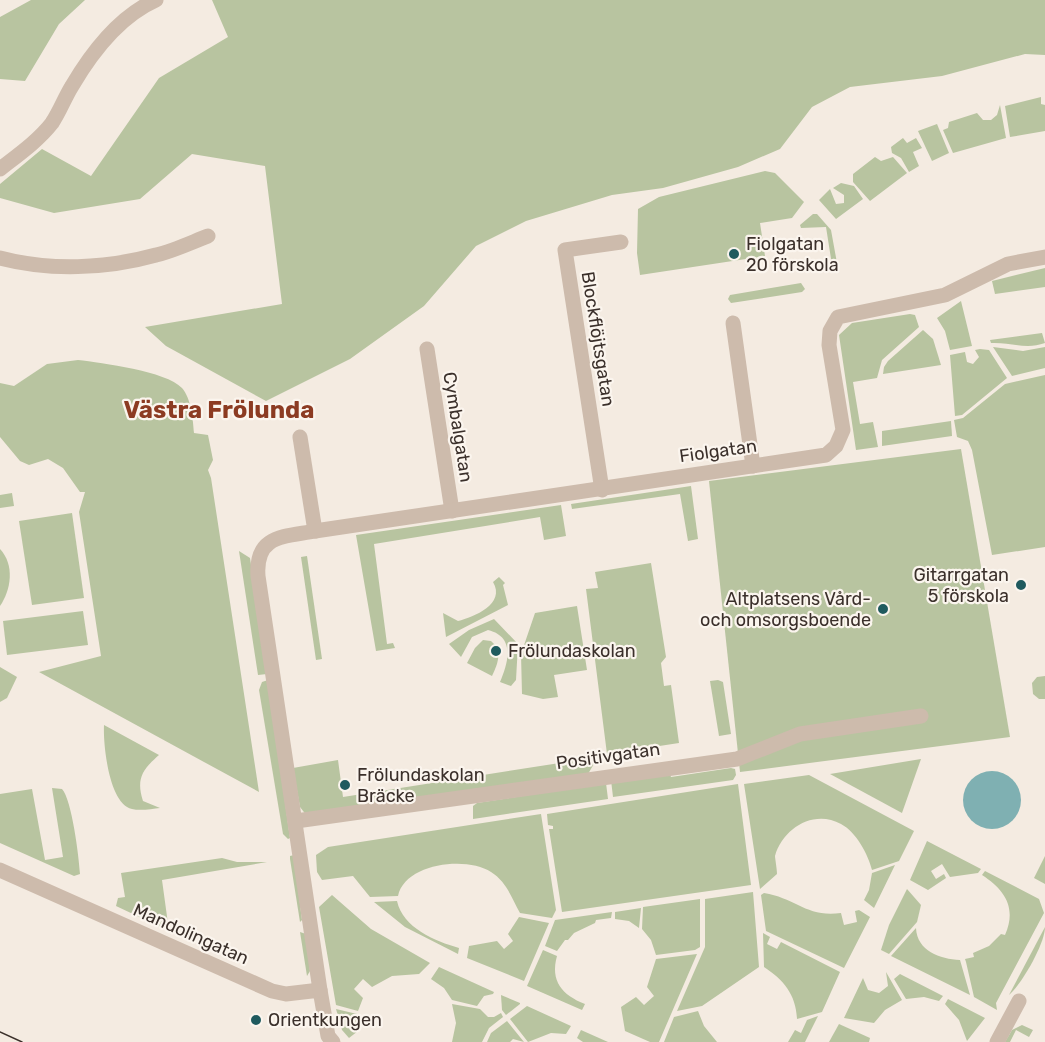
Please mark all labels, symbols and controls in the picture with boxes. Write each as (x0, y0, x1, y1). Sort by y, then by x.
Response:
place label: Fiolgatan 20 förskola (746, 233, 839, 276)
marker: Fiolgatan 20 förskola (727, 247, 741, 261)
street label: Blockflöjtsgatan (576, 270, 620, 408)
street label: Cymbalgatan (438, 370, 478, 484)
district label: Västra Frölunda (124, 396, 314, 424)
street label: Fiolgatan (678, 435, 758, 467)
place label: Gitarrgatan 5 förskola (913, 564, 1009, 607)
marker: Gitarrgatan 5 förskola (1014, 578, 1028, 592)
place label: Altplatsens Vård- och omsorgsboende (700, 588, 871, 631)
marker: Altplatsens Vård- och omsorgsboende (876, 602, 890, 616)
place label: Frölundaskolan (508, 640, 636, 662)
marker: Frölundaskolan (489, 644, 503, 658)
street label: Positivgatan (555, 738, 661, 774)
place label: Frölundaskolan Bräcke (357, 764, 485, 807)
marker: Frölundaskolan Bräcke (338, 778, 352, 792)
street label: Mandolingatan (130, 899, 252, 969)
place label: Orientkungen (268, 1009, 382, 1031)
marker: Orientkungen (249, 1013, 263, 1027)

